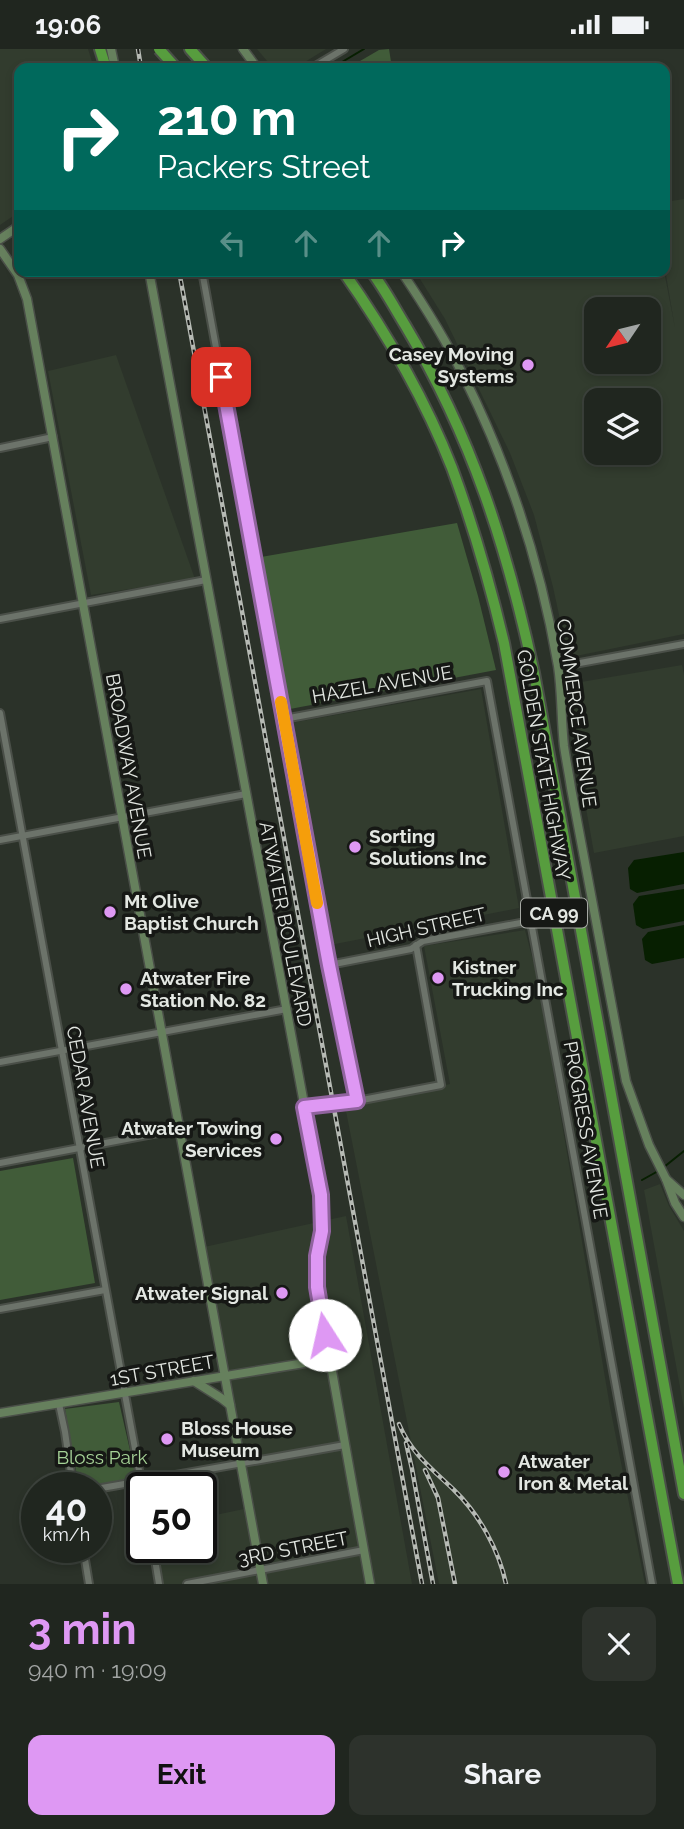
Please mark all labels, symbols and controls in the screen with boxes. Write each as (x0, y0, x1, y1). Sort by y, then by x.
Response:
text: 19:06 (35, 10, 101, 40)
text: 210 m (157, 89, 296, 146)
icon: right (42, 91, 133, 182)
text: Packers Street (157, 148, 370, 185)
icon: left (214, 224, 252, 262)
icon: ahead (287, 224, 325, 262)
icon: ahead (360, 224, 398, 262)
icon: right (433, 224, 471, 262)
north arrow (584, 297, 662, 375)
map controls (584, 297, 661, 465)
place label: Casey Moving Systems (389, 343, 514, 387)
pin (191, 347, 251, 407)
marker: Casey Moving Systems (520, 357, 536, 373)
icon: arrive (202, 358, 240, 396)
button: layers (584, 388, 661, 465)
street label: COMMERCE AVENUE (553, 617, 601, 809)
street label: GOLDEN STATE HIGHWAY (513, 648, 575, 883)
street label: HAZEL AVENUE (310, 661, 454, 707)
street label: BROADWAY AVENUE (102, 672, 156, 860)
street label: ATWATER BOULEVARD (255, 820, 317, 1028)
place label: Sorting Solutions Inc (369, 825, 487, 869)
marker: Sorting Solutions Inc (347, 839, 363, 855)
place label: Mt Olive Baptist Church (124, 890, 259, 934)
road number: CA 99 (521, 899, 587, 927)
street label: HIGH STREET (364, 903, 488, 951)
marker: Mt Olive Baptist Church (102, 904, 118, 920)
place label: Kistner Trucking Inc (452, 956, 564, 1000)
place label: Atwater Fire Station No. 82 (140, 967, 266, 1011)
marker: Kistner Trucking Inc (430, 970, 446, 986)
marker: Atwater Fire Station No. 82 (118, 981, 134, 997)
street label: CEDAR AVENUE (63, 1024, 109, 1170)
street label: PROGRESS AVENUE (560, 1039, 612, 1221)
place label: Atwater Towing Services (121, 1117, 262, 1161)
marker: Atwater Towing Services (268, 1131, 284, 1147)
place label: Atwater Signal (135, 1282, 269, 1304)
marker: Atwater Signal (274, 1285, 290, 1301)
position arrow (288, 1298, 362, 1372)
street label: 1ST STREET (108, 1350, 216, 1390)
place label: Bloss House Museum (181, 1417, 293, 1461)
marker: Bloss House Museum (159, 1431, 175, 1447)
park label: Bloss Park (56, 1446, 148, 1468)
place label: Atwater Iron & Metal (518, 1450, 629, 1494)
marker: Atwater Iron & Metal (496, 1464, 512, 1480)
speed limit sign: 50 (126, 1472, 217, 1563)
text: 40 (46, 1488, 87, 1529)
text: km/h (43, 1524, 90, 1545)
street label: 3RD STREET (236, 1527, 350, 1569)
text: 3 min (28, 1605, 137, 1654)
button: close (582, 1607, 656, 1681)
text: 940 m · 19:09 (28, 1656, 166, 1683)
button: Exit (28, 1735, 335, 1815)
button: Share (349, 1735, 656, 1815)

